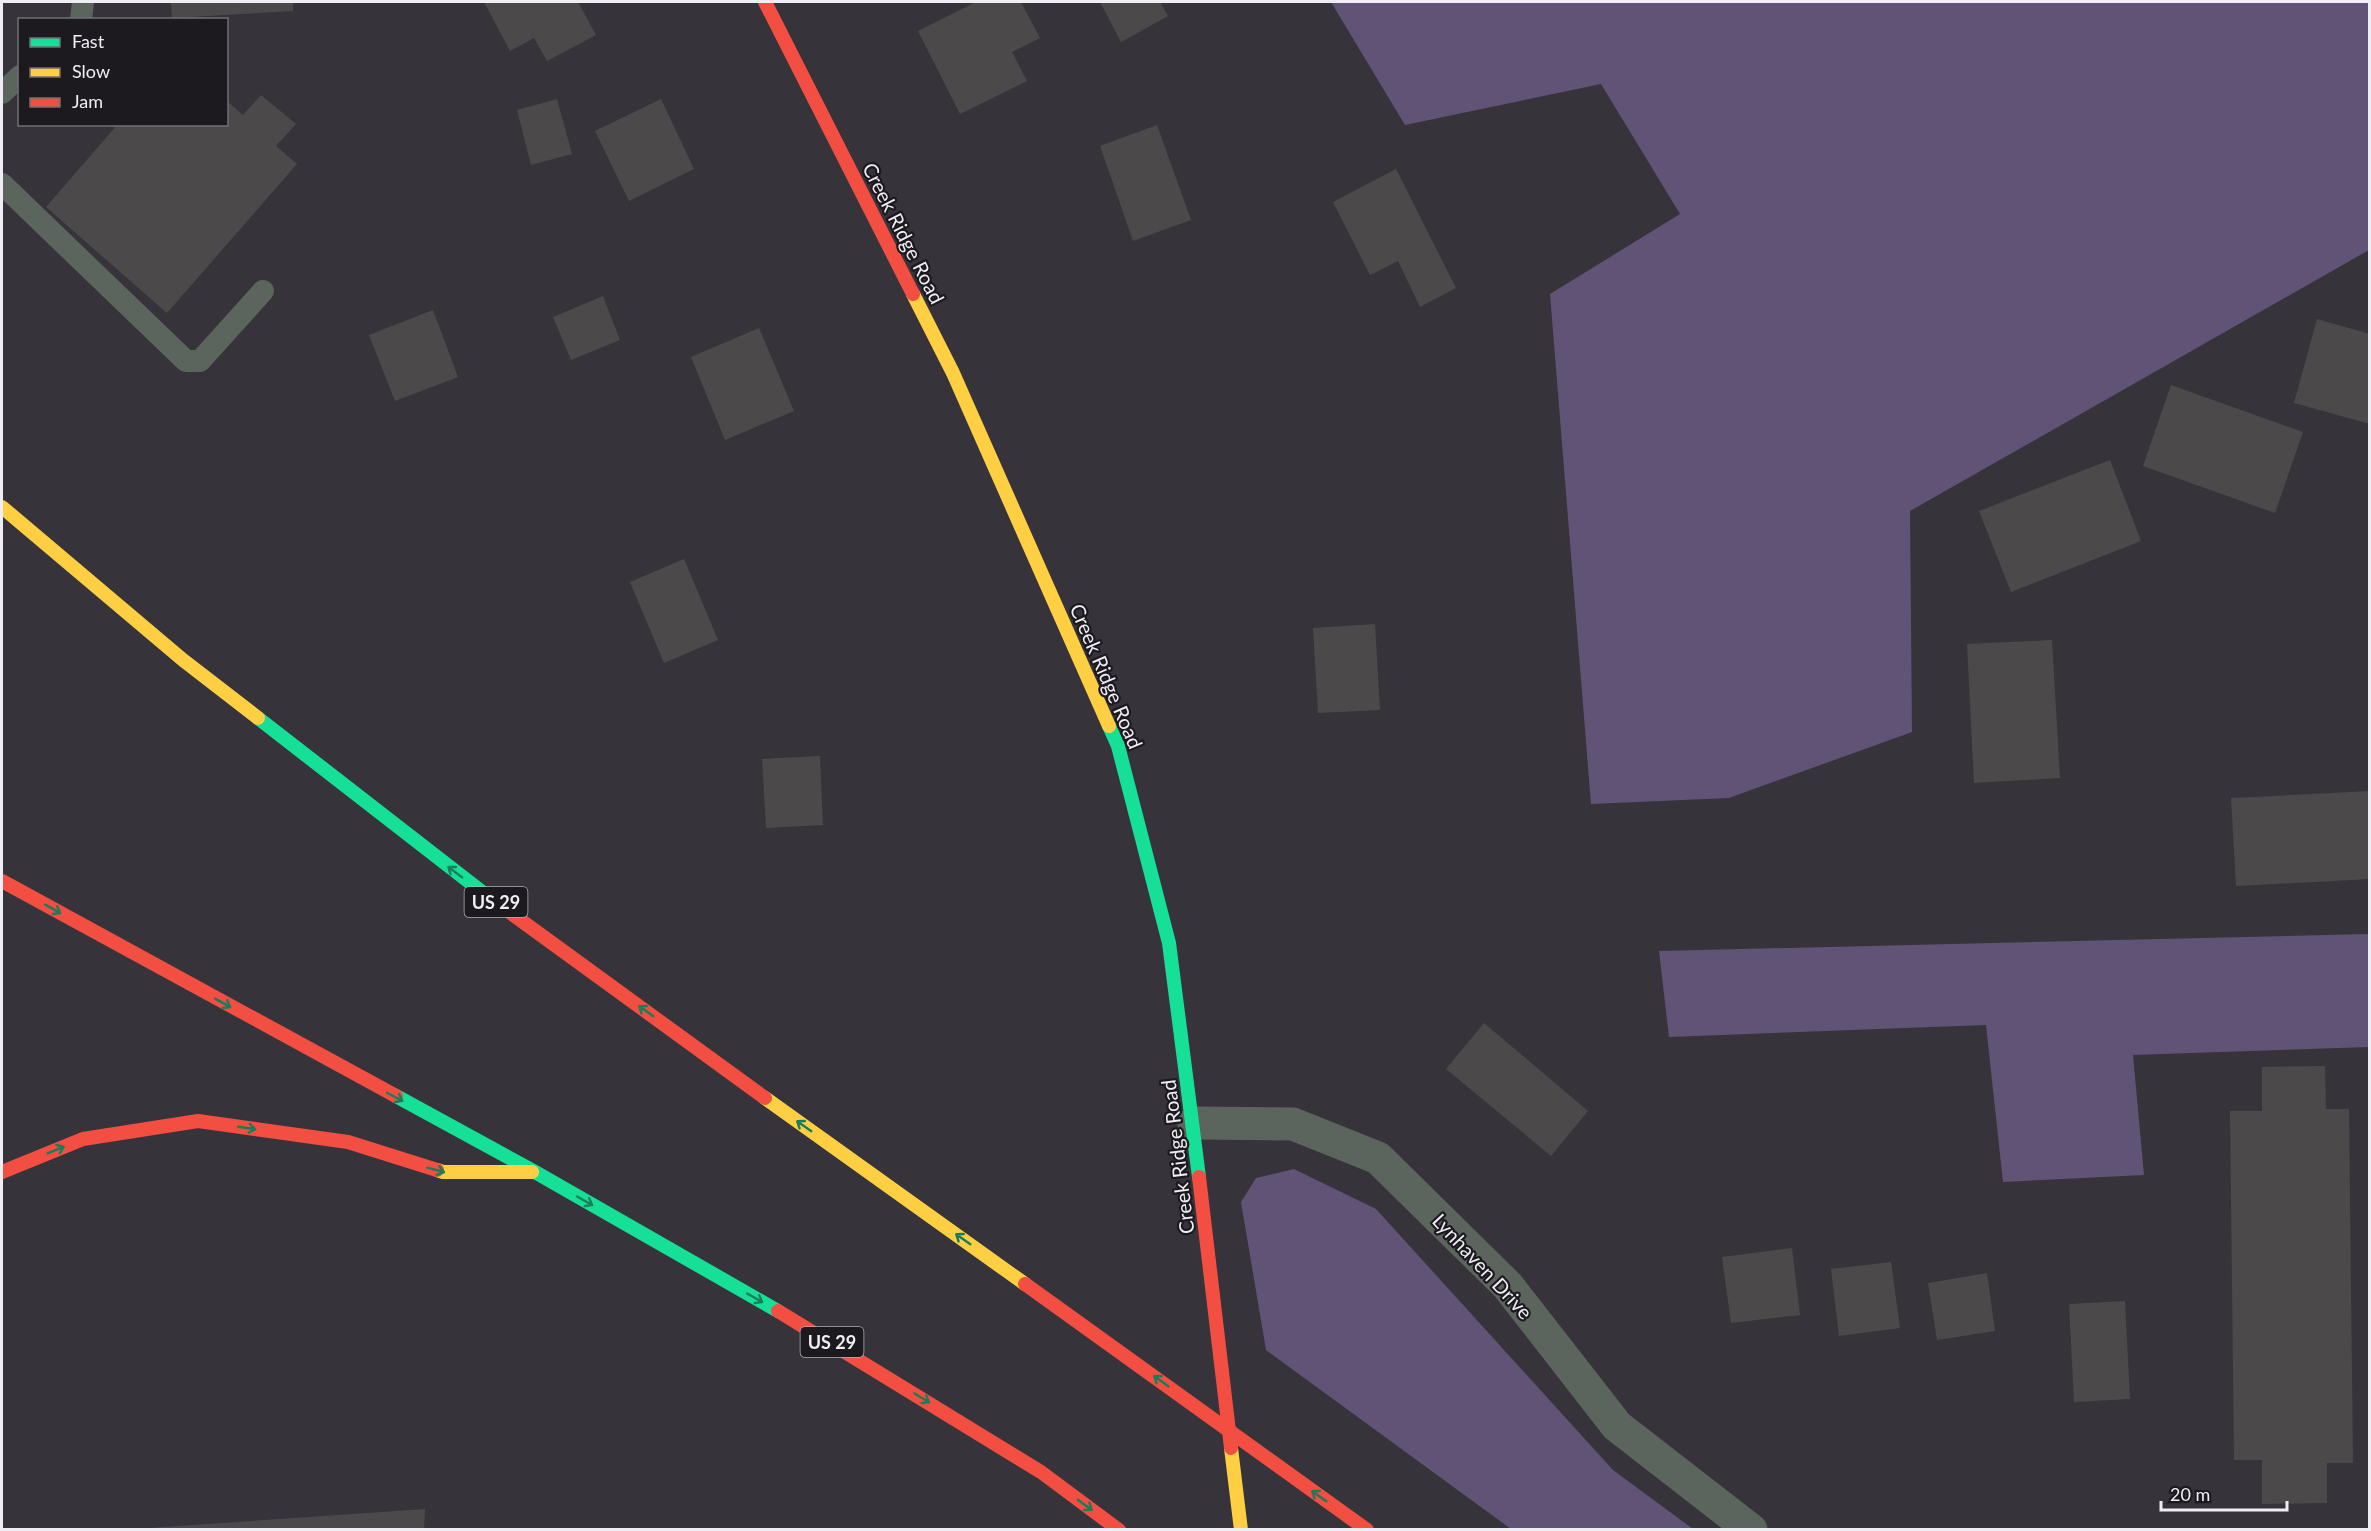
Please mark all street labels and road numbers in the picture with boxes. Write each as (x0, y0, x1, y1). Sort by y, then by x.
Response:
street label: Creek Ridge Road (858, 158, 950, 308)
street label: Creek Ridge Road (1066, 600, 1148, 752)
road number: US 29 (464, 887, 528, 917)
street label: Creek Ridge Road (1156, 1078, 1198, 1236)
street label: Lynhaven Drive (1428, 1208, 1538, 1324)
road number: US 29 (800, 1327, 864, 1357)

